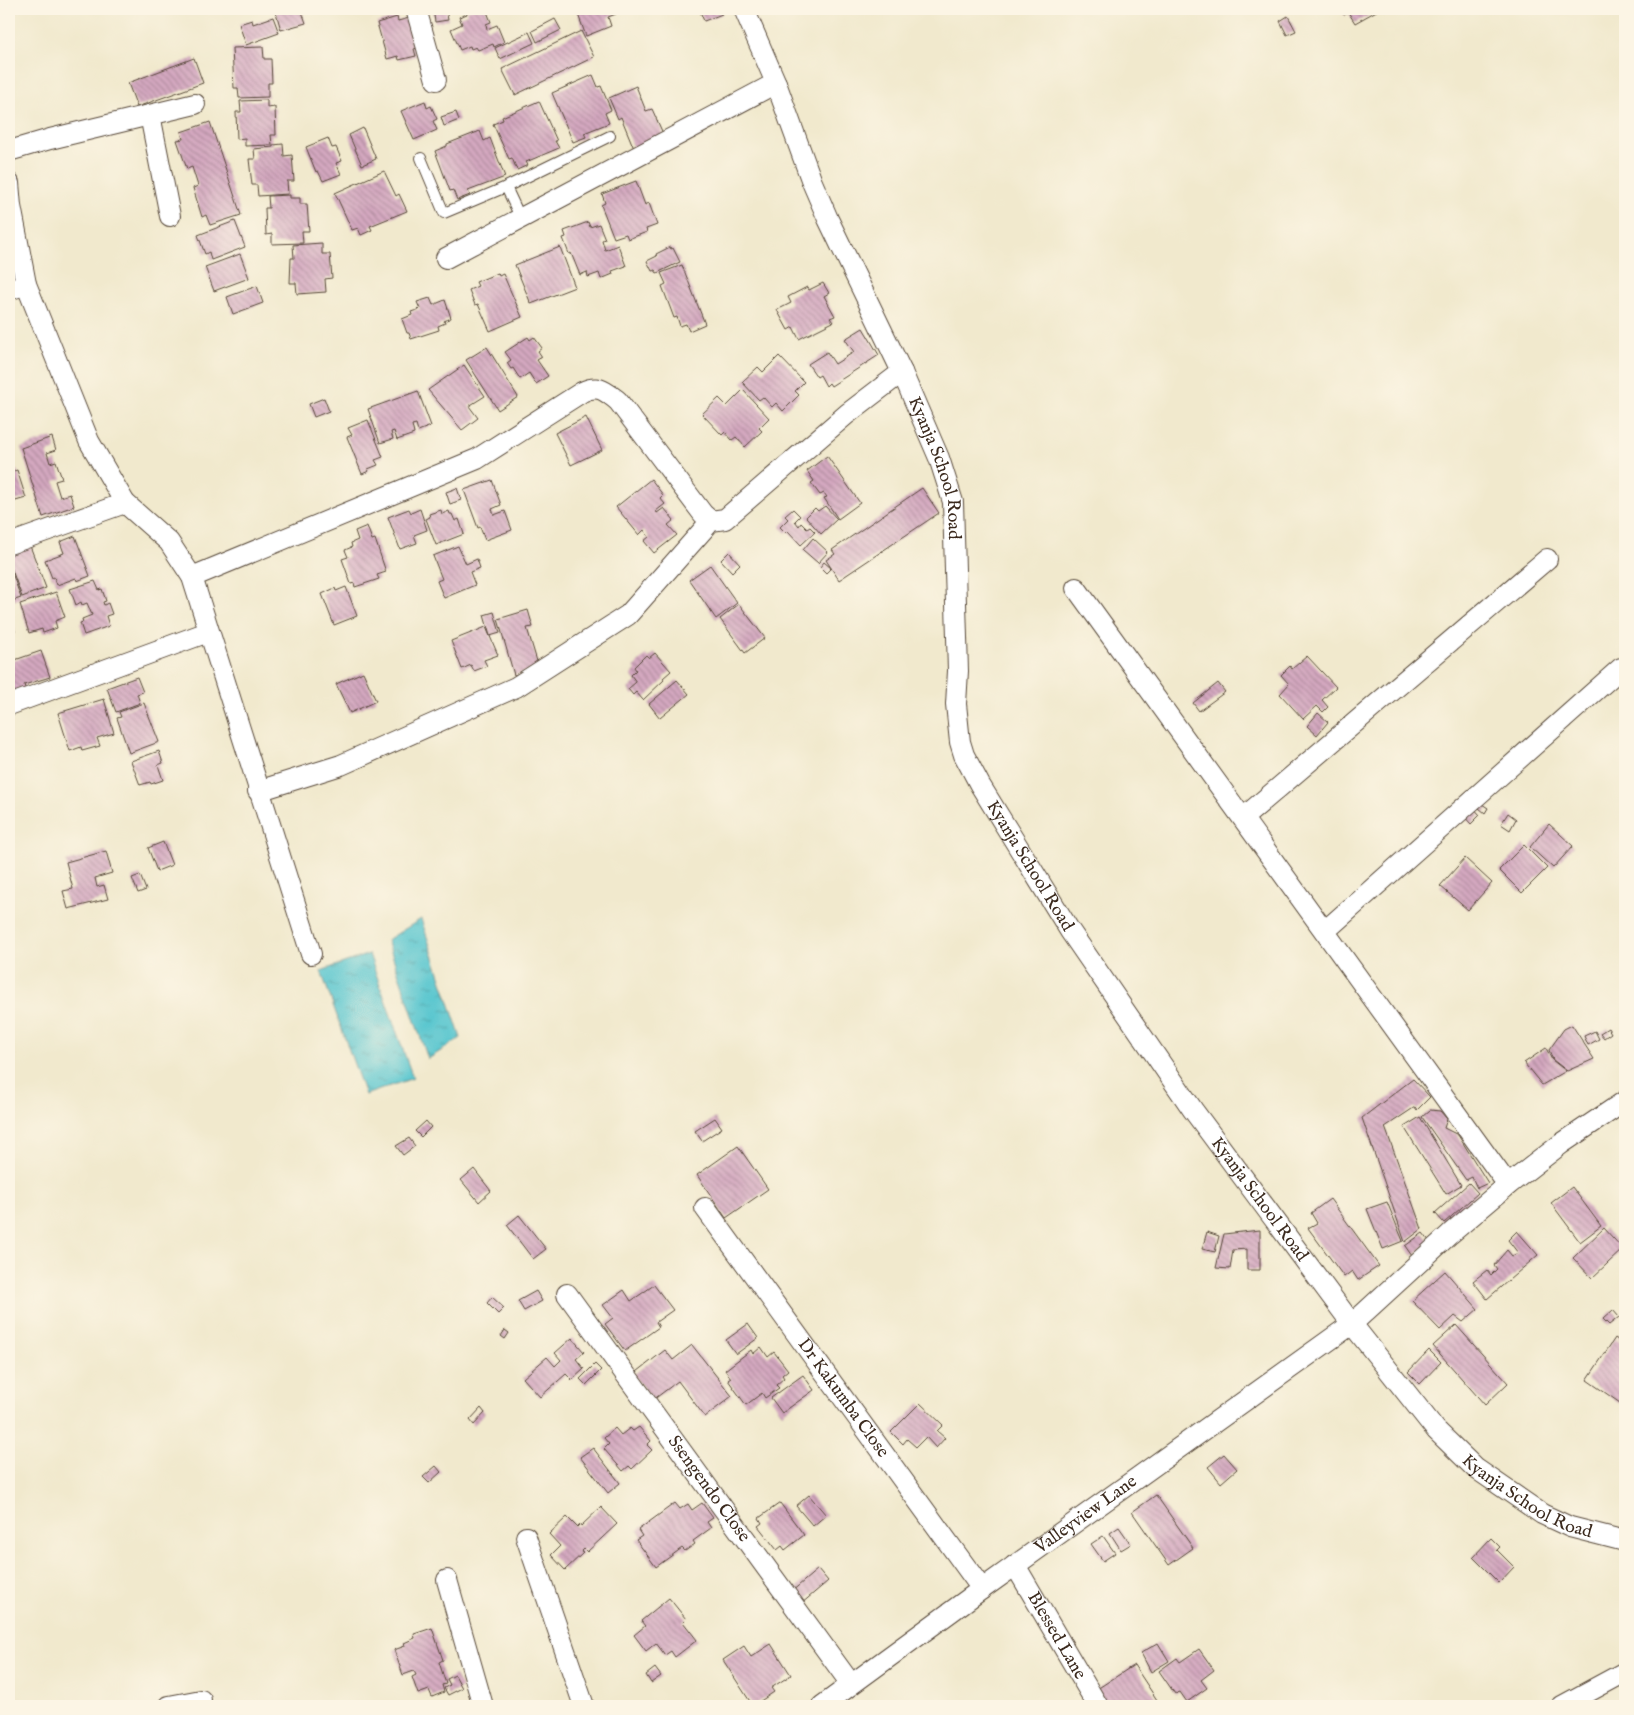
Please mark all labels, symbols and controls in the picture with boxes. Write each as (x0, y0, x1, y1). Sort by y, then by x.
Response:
street label: Kyanja School Road (903, 393, 966, 540)
street label: Kyanja School Road (981, 796, 1079, 936)
street label: Kyanja School Road (1206, 1133, 1313, 1266)
street label: Dr Kakumba Close (792, 1334, 894, 1462)
street label: Ssengendo Close (662, 1431, 755, 1547)
street label: Kyanja School Road (1456, 1450, 1595, 1544)
street label: Valleyview Lane (1029, 1470, 1142, 1560)
street label: Blessed Lane (1022, 1588, 1091, 1684)

